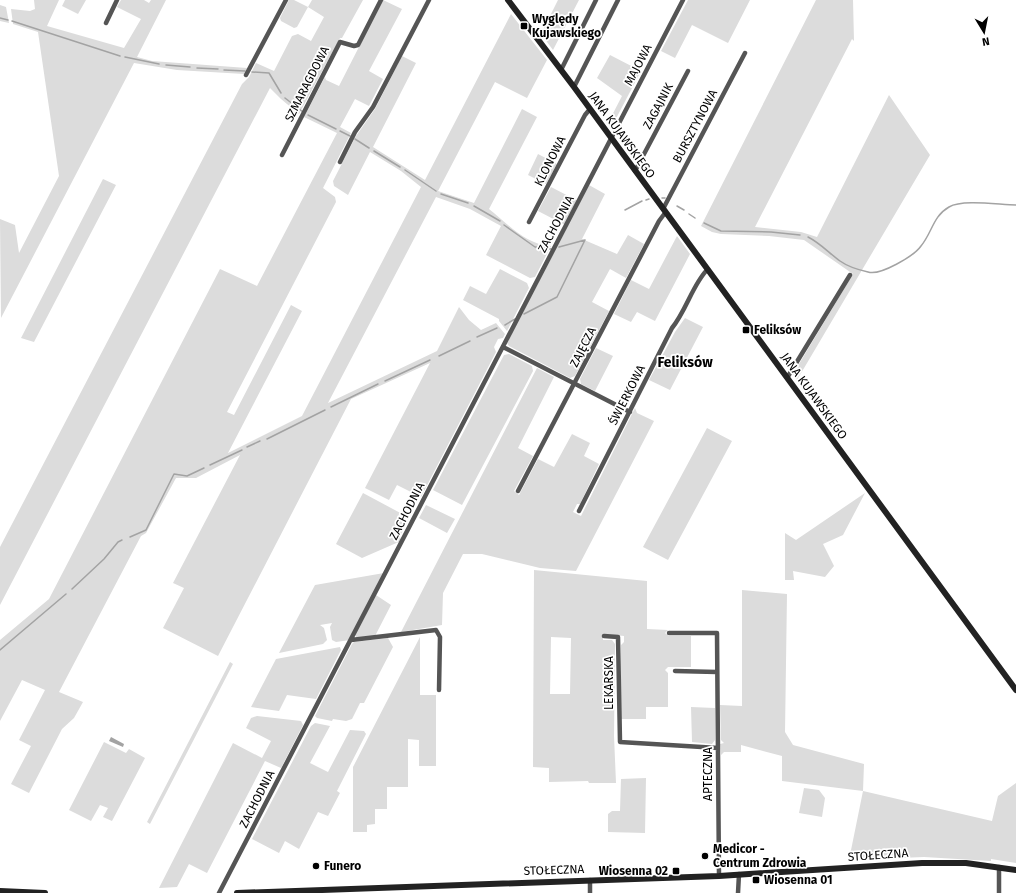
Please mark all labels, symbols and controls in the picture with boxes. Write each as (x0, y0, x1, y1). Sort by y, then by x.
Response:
place label: Wyględy Kujawskiego (532, 12, 601, 40)
north arrow (964, 12, 1004, 52)
marker: Wyględy Kujawskiego (519, 21, 529, 31)
text: N (981, 34, 990, 48)
street label: MAJOWA (621, 42, 655, 88)
street label: SZMARAGDOWA (282, 44, 332, 124)
street label: ZAGAJNIK (640, 80, 676, 131)
street label: BURSZTYNOWA (670, 87, 720, 165)
street label: JANA KUJAWSKIEGO (586, 89, 658, 181)
street label: KLONOWA (531, 134, 569, 188)
street label: ZACHODNIA (535, 193, 577, 255)
place label: Feliksów (754, 323, 801, 337)
street label: ZAJĘCZA (567, 325, 599, 369)
marker: Feliksów (741, 325, 751, 335)
street label: JANA KUJAWSKIEGO (778, 350, 850, 442)
district label: Feliksów (657, 354, 713, 371)
street label: ŚWIERKOWA (605, 362, 648, 427)
street label: ZACHODNIA (387, 480, 427, 542)
street label: LEKARSKA (602, 656, 616, 710)
street label: APTECZNA (701, 747, 715, 801)
street label: ZACHODNIA (237, 768, 277, 830)
place label: Medicor - Centrum Zdrowia (713, 842, 807, 870)
street label: STOŁECZNA (847, 846, 909, 864)
marker: Medicor - Centrum Zdrowia (700, 851, 710, 861)
place label: Funero (324, 859, 361, 873)
marker: Funero (311, 861, 321, 871)
street label: STOŁECZNA (523, 862, 585, 878)
place label: Wiosenna 02 (599, 864, 668, 878)
marker: Wiosenna 02 (671, 866, 681, 876)
place label: Wiosenna 01 (764, 873, 833, 887)
marker: Wiosenna 01 (751, 875, 761, 885)

